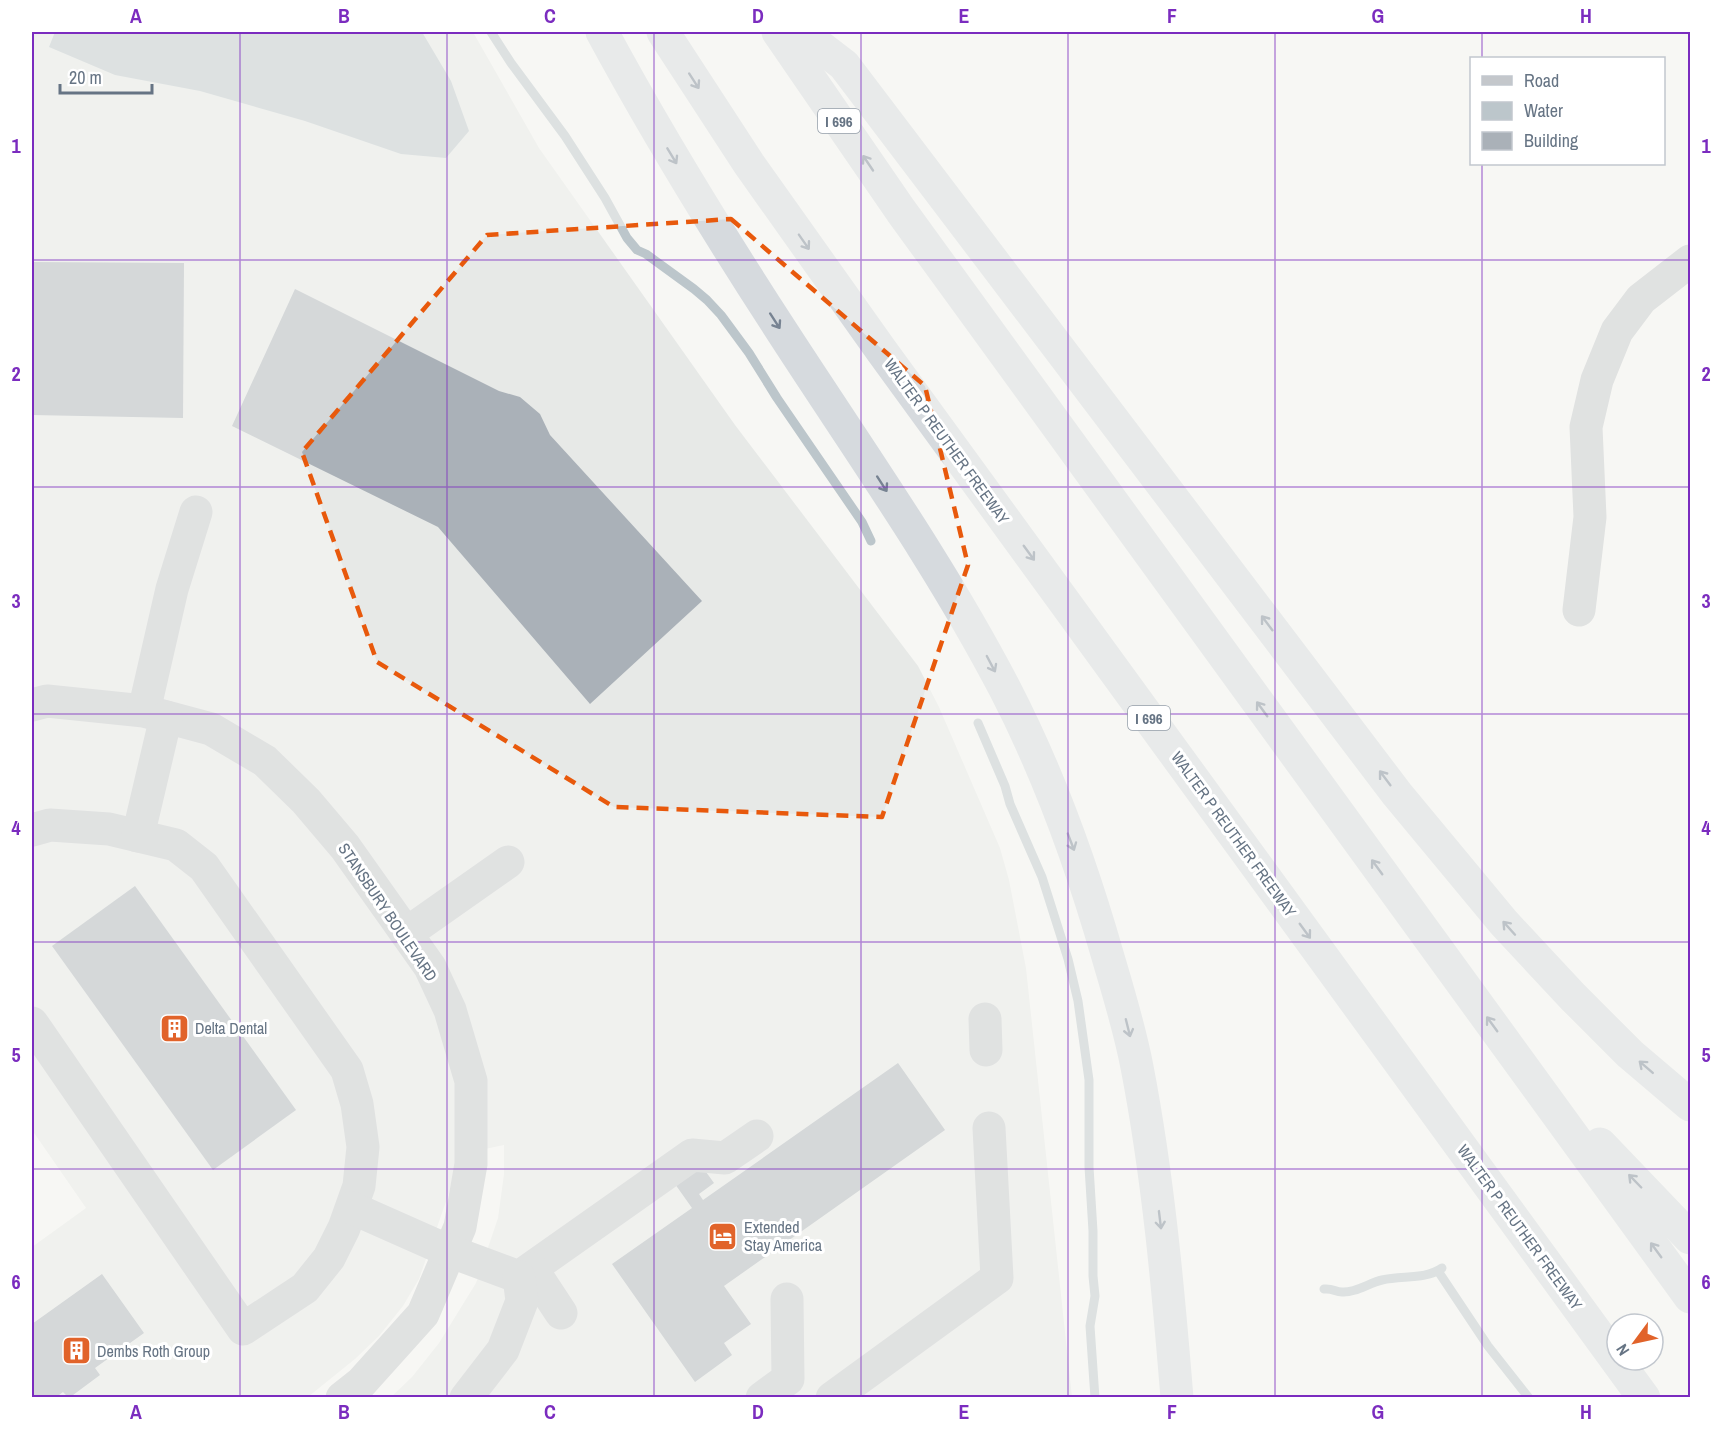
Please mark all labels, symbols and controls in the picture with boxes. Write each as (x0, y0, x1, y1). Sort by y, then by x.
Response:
text: A (130, 2, 142, 29)
text: B (338, 2, 350, 29)
text: C (544, 2, 556, 29)
text: D (752, 2, 764, 29)
text: E (959, 2, 970, 29)
text: F (1167, 2, 1177, 29)
text: G (1372, 2, 1384, 29)
text: H (1580, 2, 1592, 29)
scale bar (60, 57, 152, 95)
legend (1470, 57, 1665, 165)
text: 20 m (69, 65, 102, 90)
text: Road (1524, 68, 1559, 93)
one-way arrow (688, 72, 700, 89)
text: Water (1524, 98, 1563, 123)
road number: I 696 (818, 109, 860, 133)
text: Building (1524, 128, 1579, 153)
text: 1 (11, 132, 21, 159)
text: 1 (1701, 132, 1711, 159)
one-way arrow (666, 147, 678, 164)
one-way arrow (862, 155, 874, 171)
one-way arrow (798, 234, 810, 250)
one-way arrow (769, 312, 781, 329)
street label: WALTER P REUTHER FREEWAY (879, 354, 1015, 528)
text: 2 (11, 360, 21, 387)
text: 2 (1701, 360, 1711, 387)
one-way arrow (877, 475, 889, 492)
one-way arrow (1023, 545, 1035, 561)
text: 3 (11, 587, 21, 614)
text: 3 (1701, 587, 1711, 614)
one-way arrow (1260, 615, 1273, 631)
one-way arrow (985, 655, 997, 672)
one-way arrow (1256, 701, 1268, 717)
road number: I 696 (1128, 706, 1170, 730)
street label: WALTER P REUTHER FREEWAY (1166, 747, 1302, 921)
one-way arrow (1379, 770, 1392, 786)
text: 4 (11, 814, 21, 841)
text: 4 (1701, 814, 1711, 841)
one-way arrow (1066, 832, 1077, 851)
street label: STANSBURY BOULEVARD (333, 839, 443, 985)
one-way arrow (1371, 859, 1383, 875)
one-way arrow (1503, 921, 1517, 936)
one-way arrow (1298, 923, 1311, 939)
building icon: Delta Dental (158, 1012, 190, 1044)
place label: Delta Dental (195, 1017, 267, 1039)
one-way arrow (1485, 1017, 1498, 1033)
one-way arrow (1123, 1018, 1135, 1037)
text: 5 (11, 1041, 21, 1068)
text: 5 (1701, 1041, 1711, 1068)
one-way arrow (1639, 1060, 1654, 1074)
street label: WALTER P REUTHER FREEWAY (1452, 1140, 1588, 1314)
one-way arrow (1628, 1173, 1642, 1188)
one-way arrow (1155, 1210, 1166, 1230)
place label: Extended Stay America (744, 1216, 823, 1256)
hotel icon: Extended Stay America (707, 1220, 739, 1252)
one-way arrow (1650, 1242, 1662, 1258)
text: 6 (11, 1268, 21, 1295)
text: 6 (1701, 1268, 1711, 1295)
north arrow (1605, 1312, 1665, 1372)
building icon: Dembs Roth Group (60, 1335, 92, 1367)
place label: Dembs Roth Group (97, 1340, 210, 1362)
text: N (1611, 1340, 1634, 1360)
text: A (130, 1398, 142, 1425)
text: B (338, 1398, 350, 1425)
text: C (544, 1398, 556, 1425)
text: D (752, 1398, 764, 1425)
text: E (959, 1398, 970, 1425)
text: F (1167, 1398, 1177, 1425)
text: G (1372, 1398, 1384, 1425)
text: H (1580, 1398, 1592, 1425)

